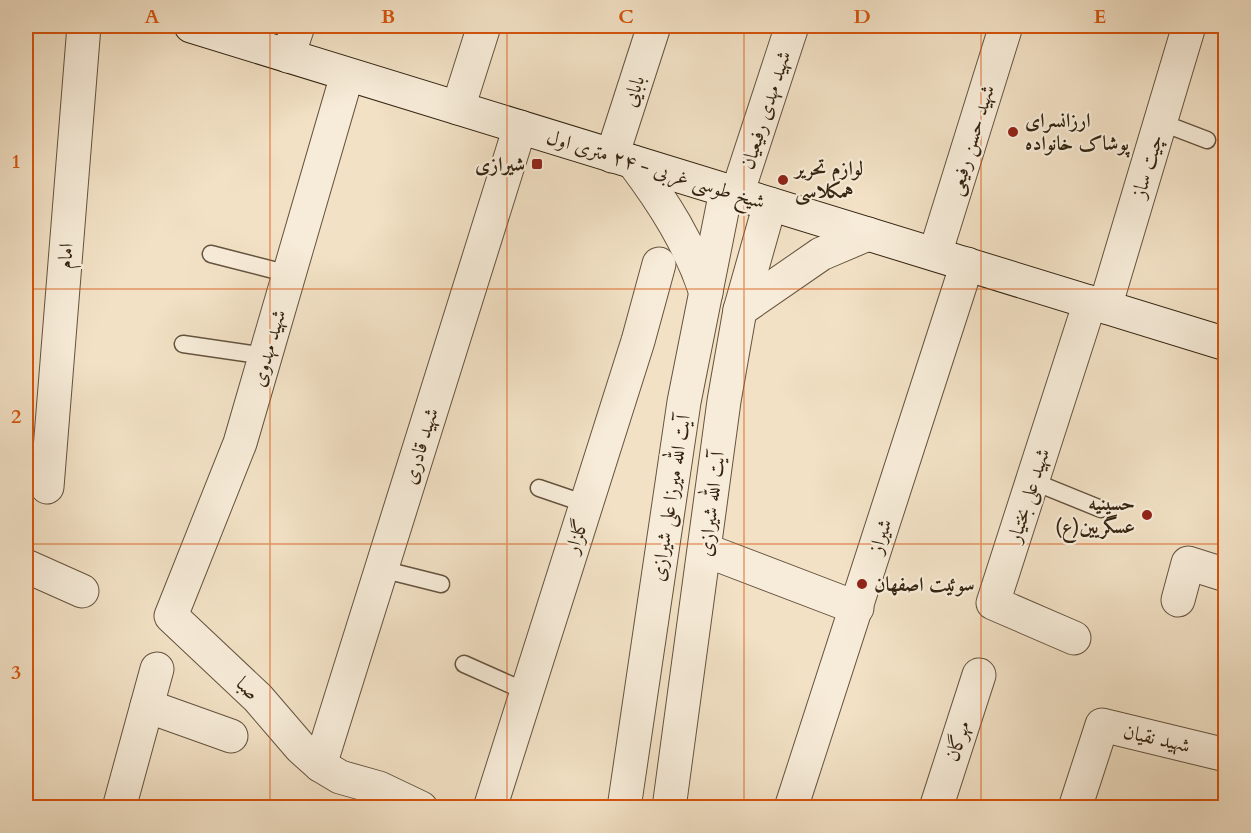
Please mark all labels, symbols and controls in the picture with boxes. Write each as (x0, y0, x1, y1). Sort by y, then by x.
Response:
text: A (144, 3, 160, 30)
text: B (381, 3, 395, 30)
text: C (618, 3, 634, 30)
text: D (853, 3, 871, 30)
text: E (1094, 3, 1106, 30)
street label: شهید مهدی رفیعیان (734, 47, 797, 173)
street label: بابایی (616, 72, 651, 110)
street label: شهید حسن رفیعی (942, 82, 1001, 199)
place label: ارزانسرای پوشاک خانواده (1025, 107, 1130, 158)
street label: شیخ طوسی غربی - ۲۴ متری اول (542, 123, 768, 219)
marker: ارزانسرای پوشاک خانواده (1006, 125, 1020, 139)
street label: چیت ساز (1124, 131, 1170, 203)
text: 1 (11, 148, 21, 175)
place label: شیرازی (475, 151, 525, 178)
place label: لوازم تحریر همکلاسی (793, 155, 863, 206)
marker: شیرازی (530, 157, 544, 171)
marker: لوازم تحریر همکلاسی (776, 173, 790, 187)
street label: امام (51, 242, 84, 270)
street label: شهید مهدوی (245, 306, 292, 390)
text: 2 (11, 403, 21, 430)
street label: شهید قادری (396, 405, 445, 488)
street label: آیت الله میرزا علی شیرازی (642, 410, 698, 583)
street label: شهید علی بختیار (1000, 445, 1057, 548)
street label: آیت الله شیرازی (690, 447, 732, 558)
place label: حسینیه عسگریین(ع) (1055, 490, 1135, 543)
marker: حسینیه عسگریین(ع) (1140, 508, 1154, 522)
street label: گلزار (558, 515, 595, 559)
street label: شیراز (862, 515, 899, 559)
place label: سوئیت اصفهان (874, 571, 975, 598)
marker: سوئیت اصفهان (855, 577, 869, 591)
text: 3 (11, 659, 21, 686)
street label: صبا (230, 671, 265, 706)
street label: مهرگان (938, 717, 977, 765)
street label: شهید نقیان (1121, 718, 1193, 759)

